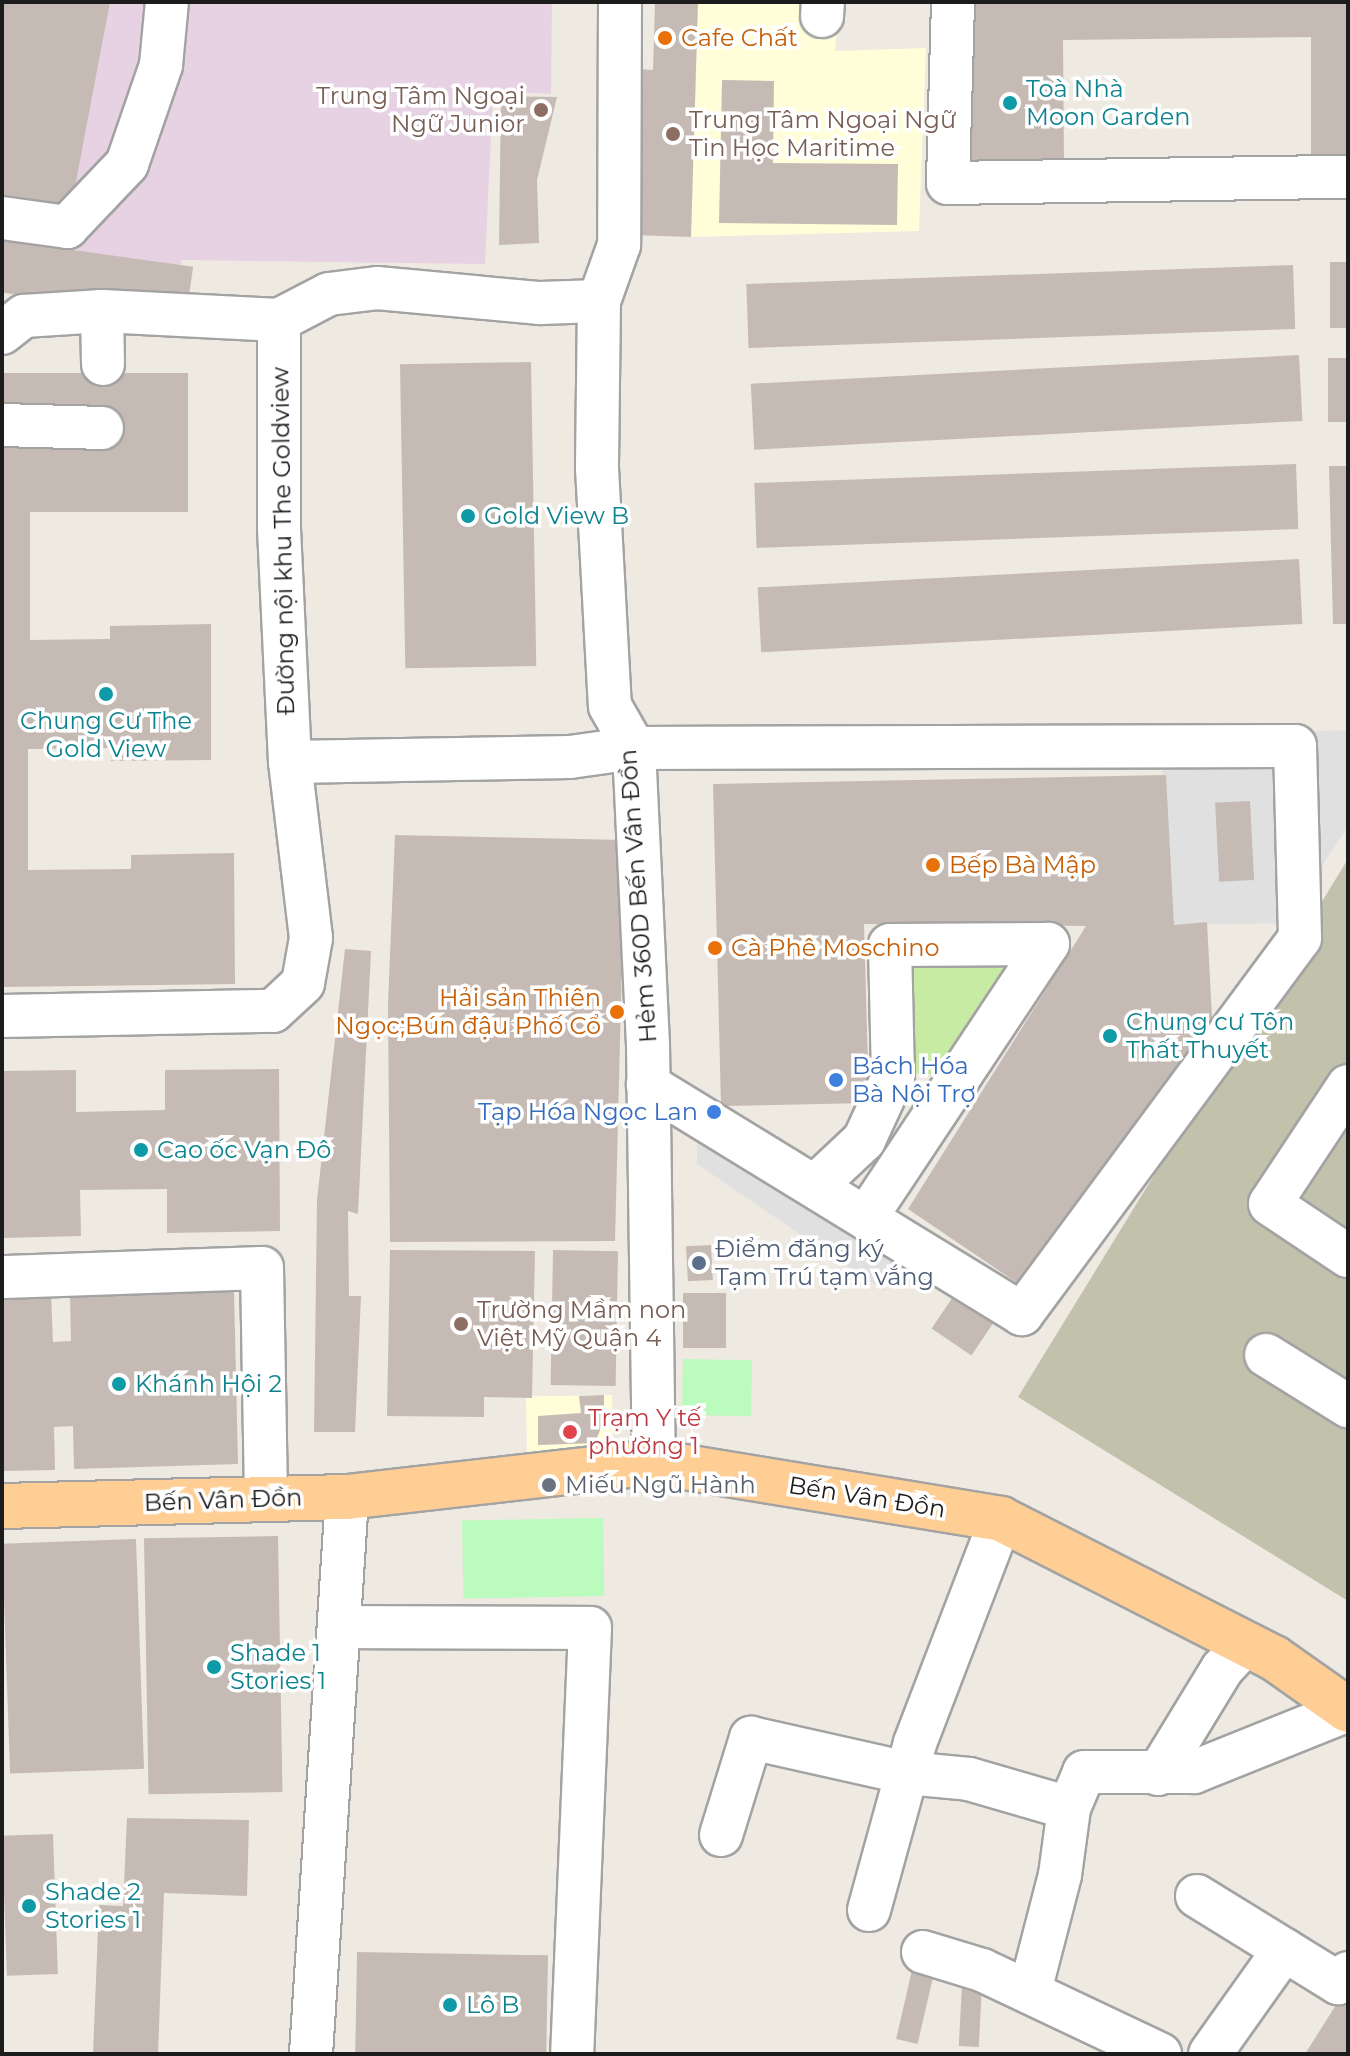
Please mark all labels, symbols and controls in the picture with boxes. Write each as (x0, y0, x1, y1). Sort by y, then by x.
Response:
place label: Cafe Chất (681, 24, 798, 52)
marker: Cafe Chất (656, 29, 674, 47)
place label: Toà Nhà Moon Garden (1026, 75, 1191, 131)
place label: Trung Tâm Ngoại Ngữ Junior (316, 82, 525, 138)
marker: Toà Nhà Moon Garden (1001, 94, 1019, 112)
marker: Trung Tâm Ngoại Ngữ Junior (532, 101, 550, 119)
place label: Trung Tâm Ngoại Ngữ Tin Học Maritime (689, 106, 956, 162)
marker: Trung Tâm Ngoại Ngữ Tin Học Maritime (664, 125, 682, 143)
street label: Đường nội khu The Goldview (266, 366, 300, 716)
place label: Gold View B (484, 502, 629, 530)
marker: Gold View B (459, 507, 477, 525)
marker: Chung Cư The Gold View (97, 685, 115, 703)
place label: Chung Cư The Gold View (20, 707, 192, 763)
street label: Hẻm 360D Bến Vân Đồn (613, 748, 663, 1044)
place label: Bếp Bà Mập (949, 851, 1096, 879)
marker: Bếp Bà Mập (924, 856, 942, 874)
place label: Cà Phê Moschino (731, 934, 939, 962)
marker: Cà Phê Moschino (706, 939, 724, 957)
place label: Hải sản Thiên Ngọc;Bún đậu Phố Cổ (335, 984, 601, 1040)
marker: Hải sản Thiên Ngọc;Bún đậu Phố Cổ (608, 1003, 626, 1021)
place label: Chung cư Tôn Thất Thuyết (1126, 1008, 1294, 1064)
marker: Chung cư Tôn Thất Thuyết (1101, 1027, 1119, 1045)
place label: Bách Hóa Bà Nội Trợ (852, 1052, 976, 1108)
marker: Bách Hóa Bà Nội Trợ (827, 1071, 845, 1089)
place label: Tạp Hóa Ngọc Lan (478, 1098, 698, 1126)
marker: Tạp Hóa Ngọc Lan (705, 1103, 723, 1121)
place label: Cao ốc Vạn Đô (157, 1136, 331, 1164)
marker: Cao ốc Vạn Đô (132, 1141, 150, 1159)
place label: Điểm đăng ký Tạm Trú tạm vắng (715, 1235, 934, 1291)
marker: Điểm đăng ký Tạm Trú tạm vắng (690, 1254, 708, 1272)
place label: Trường Mầm non Việt Mỹ Quận 4 (477, 1296, 686, 1352)
marker: Trường Mầm non Việt Mỹ Quận 4 (452, 1315, 470, 1333)
place label: Khánh Hội 2 (135, 1370, 282, 1398)
marker: Khánh Hội 2 (110, 1375, 128, 1393)
place label: Trạm Y tế phường 1 (588, 1404, 701, 1460)
marker: Trạm Y tế phường 1 (559, 1421, 581, 1443)
street label: Bến Vân Đồn (787, 1470, 947, 1524)
place label: Miếu Ngũ Hành (565, 1471, 756, 1499)
marker: Miếu Ngũ Hành (540, 1476, 558, 1494)
street label: Bến Vân Đồn (143, 1483, 303, 1517)
place label: Shade 1 Stories 1 (230, 1639, 326, 1695)
marker: Shade 1 Stories 1 (205, 1658, 223, 1676)
place label: Shade 2 Stories 1 (45, 1878, 141, 1934)
marker: Shade 2 Stories 1 (20, 1897, 38, 1915)
place label: Lô B (466, 1991, 519, 2019)
marker: Lô B (441, 1996, 459, 2014)

